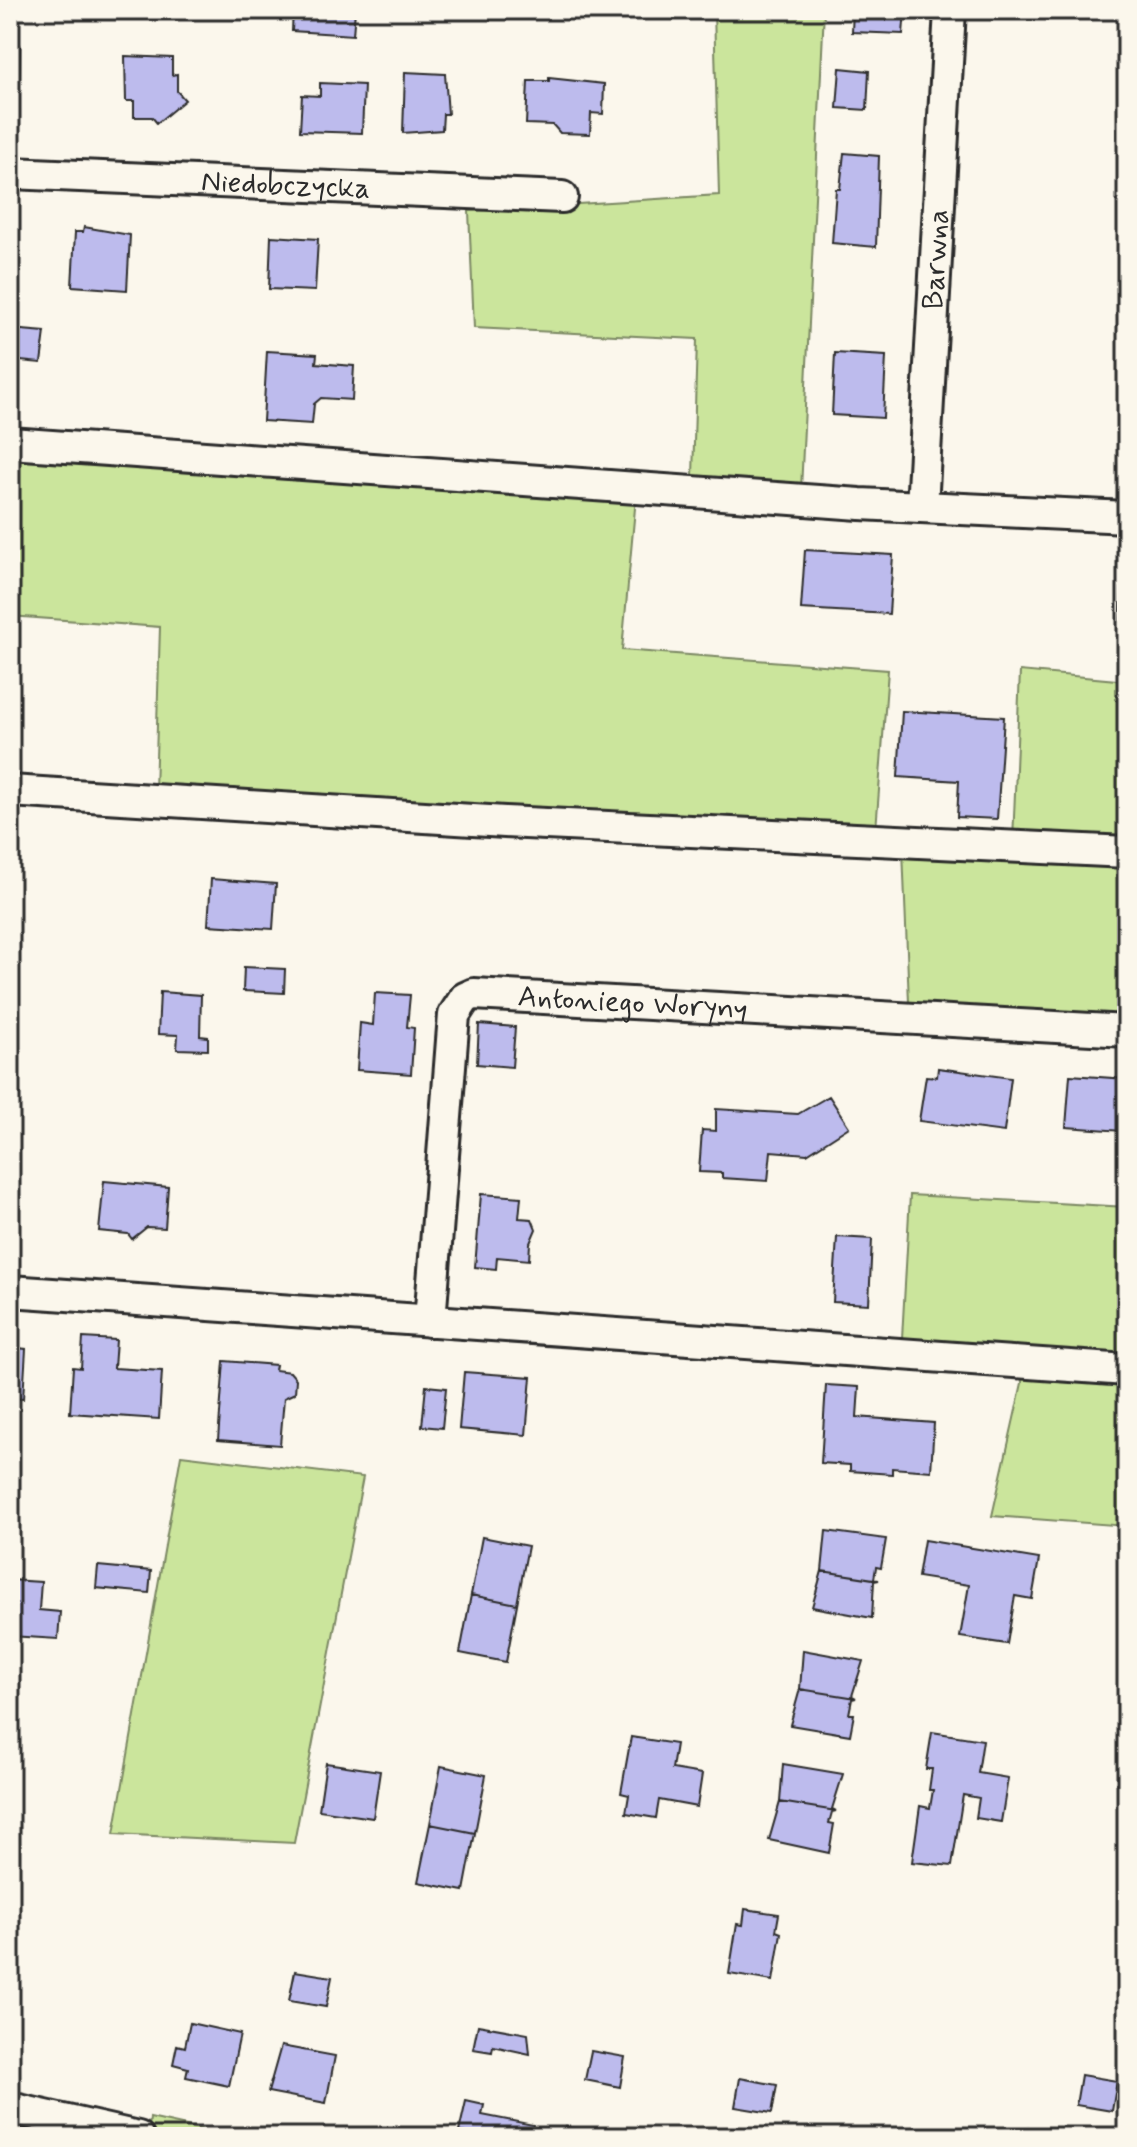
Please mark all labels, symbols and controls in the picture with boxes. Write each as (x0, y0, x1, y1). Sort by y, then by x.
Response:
street label: Niedobczycka (200, 162, 371, 208)
street label: Barwna (914, 208, 958, 311)
street label: Antoniego Woryny (517, 977, 749, 1029)

